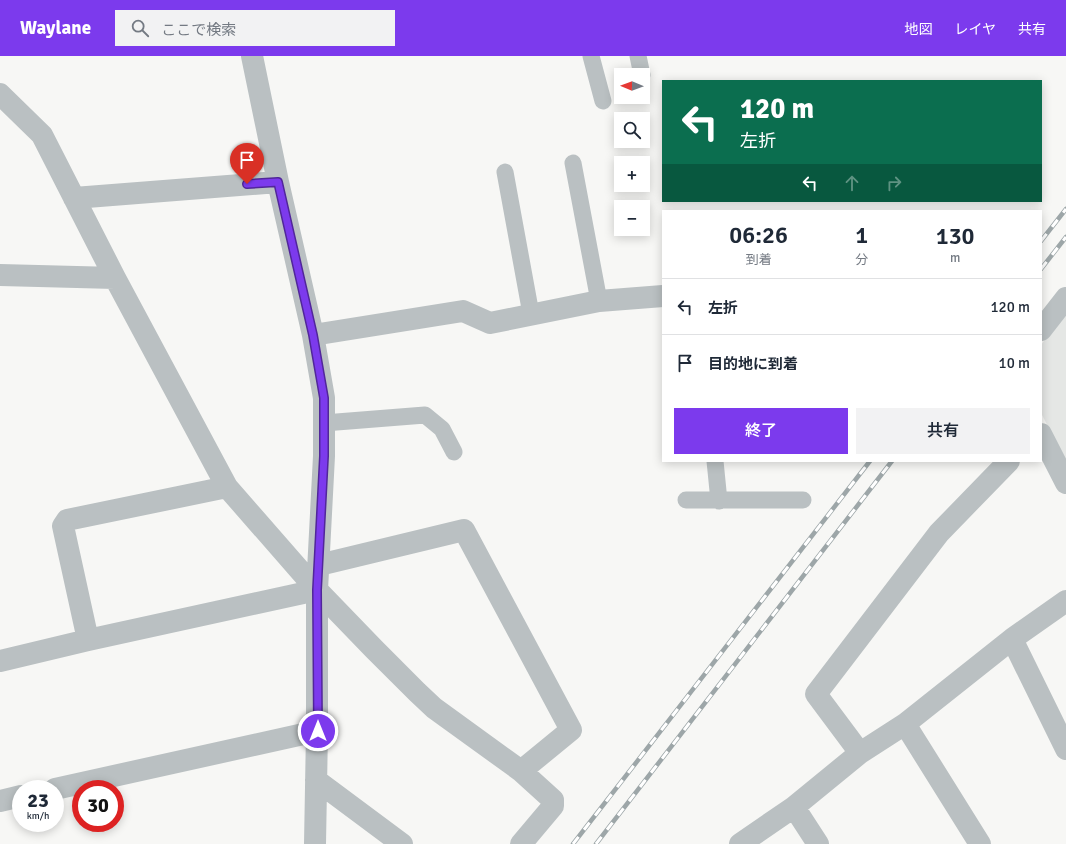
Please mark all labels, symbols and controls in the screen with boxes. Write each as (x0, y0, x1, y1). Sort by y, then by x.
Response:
search box (115, 10, 395, 46)
text: Waylane (20, 16, 91, 40)
icon: search (129, 17, 151, 39)
text: ここで検索 (161, 21, 236, 39)
text: 地図 (904, 21, 932, 38)
text: レイヤ (954, 21, 996, 38)
text: 共有 (1018, 21, 1046, 38)
north arrow (614, 68, 650, 104)
map controls (614, 68, 650, 236)
text: 120 m (740, 92, 814, 126)
icon: left (674, 96, 726, 148)
button: search (614, 112, 650, 148)
text: 左折 (740, 130, 776, 152)
pin (230, 143, 264, 184)
icon: arrive (236, 149, 258, 171)
button: + (614, 156, 650, 192)
icon: left (799, 172, 821, 194)
icon: ahead (841, 172, 863, 194)
icon: right (883, 172, 905, 194)
button: − (614, 200, 650, 236)
text: 06:26 (729, 220, 788, 250)
text: 1 (855, 220, 868, 250)
text: 130 (936, 221, 975, 251)
text: m (950, 250, 960, 266)
text: 到着 (746, 252, 772, 268)
text: 分 (855, 252, 868, 268)
icon: left (674, 296, 696, 318)
text: 120 m (990, 298, 1030, 316)
text: 左折 (708, 299, 738, 317)
icon: arrive (674, 352, 696, 374)
text: 10 m (999, 354, 1030, 372)
text: 目的地に到着 (708, 355, 798, 373)
button: 終了 (674, 408, 848, 454)
button: 共有 (856, 408, 1030, 454)
position arrow (297, 710, 339, 752)
speed limit sign: 30 (72, 780, 124, 832)
text: 23 (27, 788, 49, 813)
text: km/h (27, 810, 49, 822)

